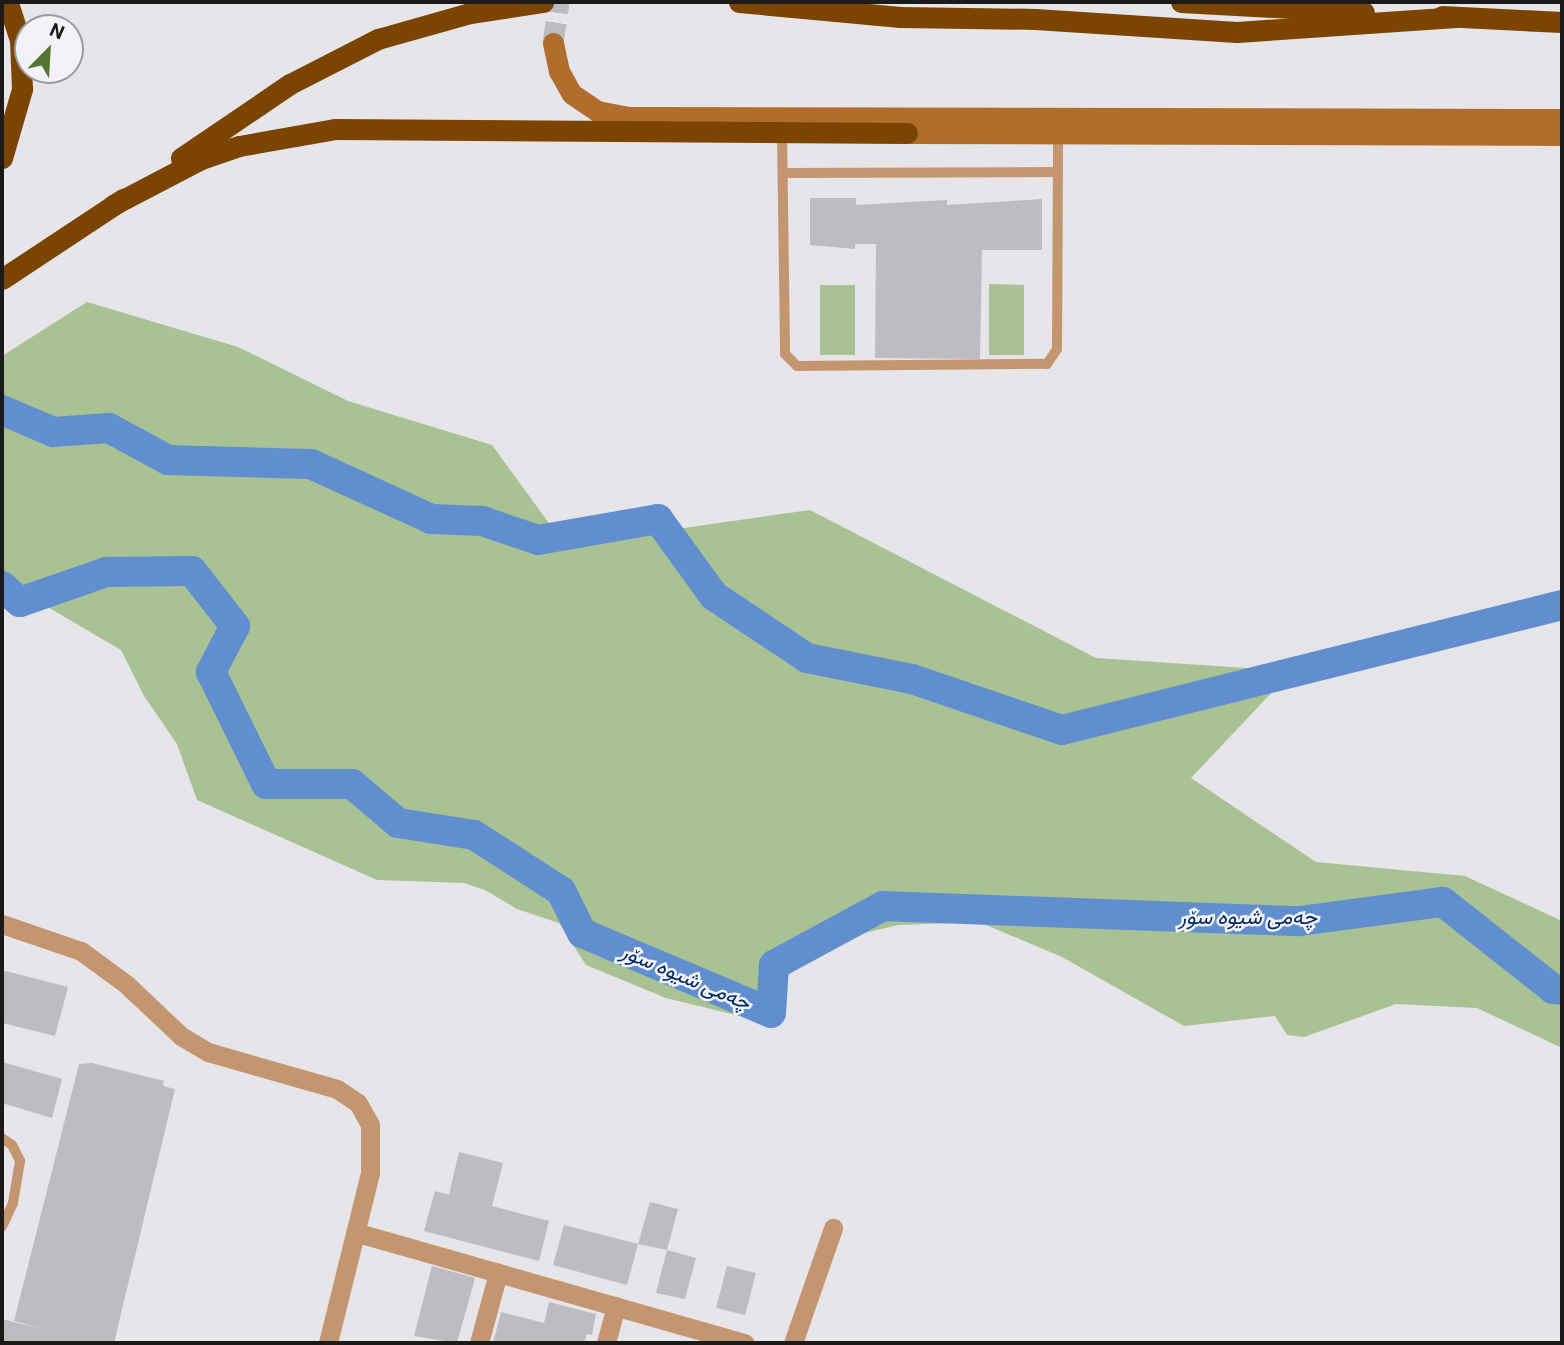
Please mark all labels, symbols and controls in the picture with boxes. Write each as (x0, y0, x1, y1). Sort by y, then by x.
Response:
north arrow (14, 14, 84, 84)
text: N (46, 18, 68, 44)
water label: چەمی شیوە سۆر (1179, 904, 1317, 930)
water label: چەمی شیوە سۆر (618, 938, 754, 1016)

